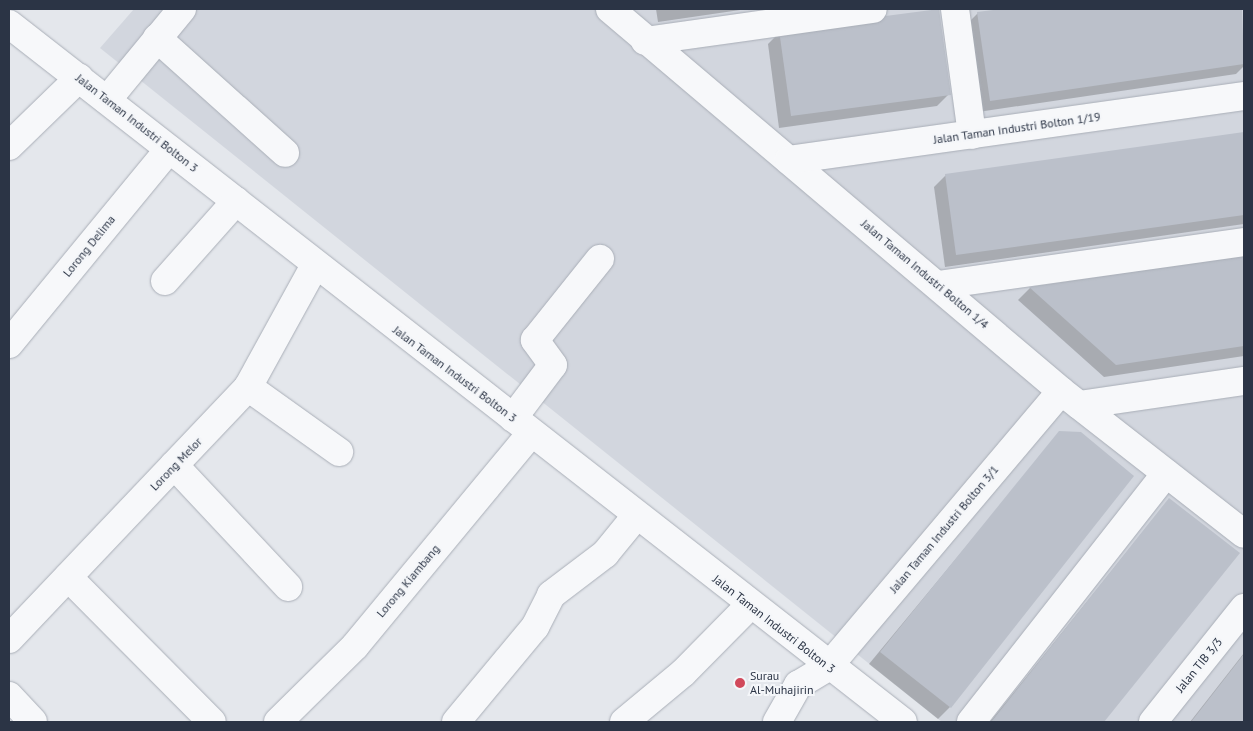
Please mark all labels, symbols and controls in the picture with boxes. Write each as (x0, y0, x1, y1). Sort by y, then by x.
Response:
street label: Jalan Taman Industri Bolton 3 (73, 71, 201, 175)
street label: Jalan Taman Industri Bolton 1/19 (932, 109, 1102, 147)
street label: Lorong Delima (60, 212, 118, 280)
street label: Jalan Taman Industri Bolton 1/4 (858, 216, 992, 332)
street label: Jalan Taman Industri Bolton 3 (390, 323, 520, 425)
street label: Lorong Melor (147, 434, 205, 494)
street label: Jalan Taman Industri Bolton 3/1 (886, 462, 1002, 596)
street label: Lorong Kiambang (373, 542, 443, 620)
street label: Jalan Taman Industri Bolton 3 (710, 572, 838, 676)
street label: Jalan TIB 3/3 (1173, 635, 1225, 695)
place label: Surau Al-Muhajirin (750, 669, 814, 697)
marker: Surau Al-Muhajirin (734, 677, 746, 689)

